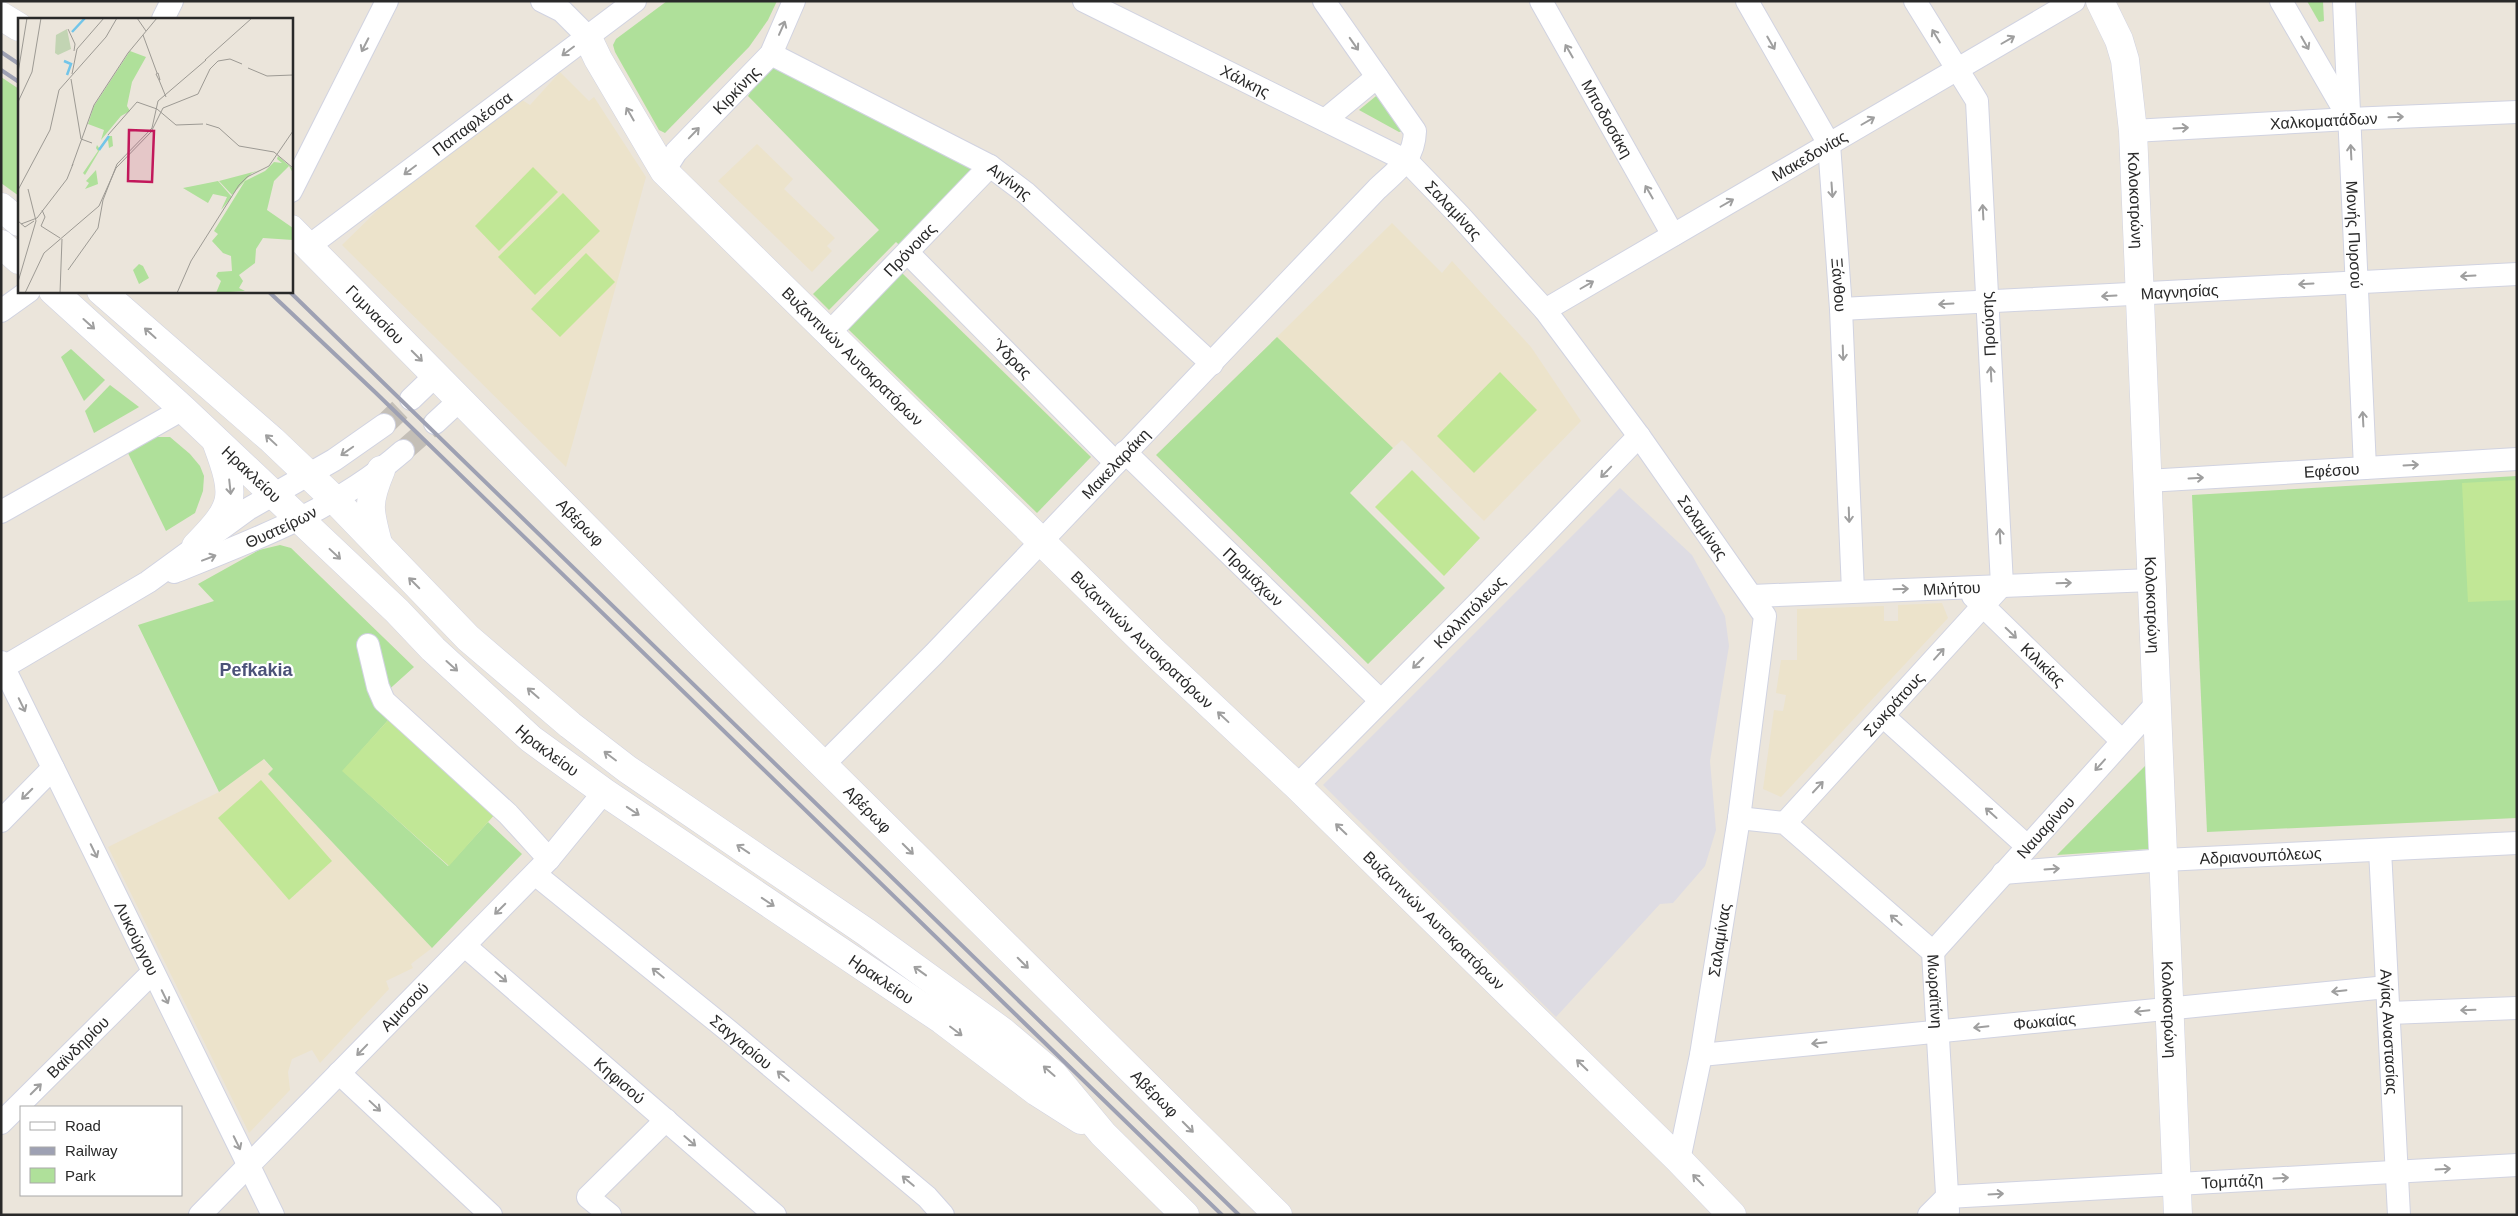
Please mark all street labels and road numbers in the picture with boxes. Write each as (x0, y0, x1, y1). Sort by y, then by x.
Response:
street label: Χάλκης (1218, 62, 1273, 101)
street label: Κιρκίνης (710, 63, 764, 118)
street label: Μποδοσάκη (1578, 77, 1636, 161)
street label: Παπαφλέσσα (429, 88, 515, 159)
street label: Χαλκοματάδων (2269, 110, 2378, 132)
street label: Μακεδονίας (1769, 127, 1850, 185)
street label: Κολοκοτρώνη (2125, 151, 2146, 249)
street label: Αιγίνης (984, 159, 1035, 203)
street label: Σαλαμίνας (1422, 177, 1485, 243)
street label: Μονής Πυρσού (2343, 180, 2365, 289)
street label: Πρόνοιας (880, 220, 939, 280)
street label: Ξάνθου (1828, 257, 1849, 312)
street label: Μαγνησίας (2140, 281, 2219, 302)
street label: Γυμνασίου (343, 282, 407, 347)
street label: Βυζαντινών Αυτοκρατόρων (779, 284, 926, 429)
street label: Προύσης (1978, 291, 1999, 357)
street label: Ύδρας (989, 335, 1035, 382)
street label: Μακελαράκη (1079, 425, 1153, 502)
street label: Ηρακλείου (218, 443, 284, 506)
street label: Εφέσου (2303, 460, 2360, 481)
street label: Σαλαμίνας (1674, 492, 1731, 563)
street label: Αβέρωφ (553, 495, 607, 549)
street label: Θυατείρων (243, 503, 320, 551)
street label: Προμάχων (1220, 544, 1286, 610)
street label: Κολοκοτρώνη (2142, 556, 2163, 654)
street label: Βυζαντινών Αυτοκρατόρων (1068, 568, 1216, 712)
street label: Καλλιπόλεως (1430, 572, 1509, 652)
street label: Μιλήτου (1923, 579, 1981, 598)
street label: Κιλικίας (2017, 640, 2068, 690)
street label: Σωκράτους (1861, 669, 1927, 740)
street label: Ηρακλείου (512, 721, 582, 780)
street label: Αβέρωφ (840, 783, 894, 836)
street label: Ναυαρίνου (2014, 793, 2078, 862)
street label: Αδριανουπόλεως (2199, 844, 2322, 867)
street label: Βυζαντινών Αυτοκρατόρων (1360, 848, 1508, 993)
street label: Λυκούργου (111, 899, 162, 978)
street label: Σαλαμίνας (1705, 902, 1734, 978)
street label: Ηρακλείου (846, 952, 917, 1007)
street label: Μωραϊτίνη (1924, 954, 1945, 1029)
street label: Κολοκοτρώνη (2158, 961, 2179, 1058)
street label: Αγίας Αναστασίας (2377, 969, 2401, 1095)
street label: Αμισσού (377, 979, 432, 1035)
street label: Φωκαίας (2012, 1010, 2077, 1033)
street label: Σαγγαρίου (707, 1012, 775, 1073)
street label: Βαϊνδηρίου (44, 1013, 112, 1081)
street label: Κηφισού (591, 1054, 648, 1107)
street label: Αβέρωφ (1128, 1067, 1182, 1120)
street label: Τομπάζη (2201, 1171, 2263, 1192)

